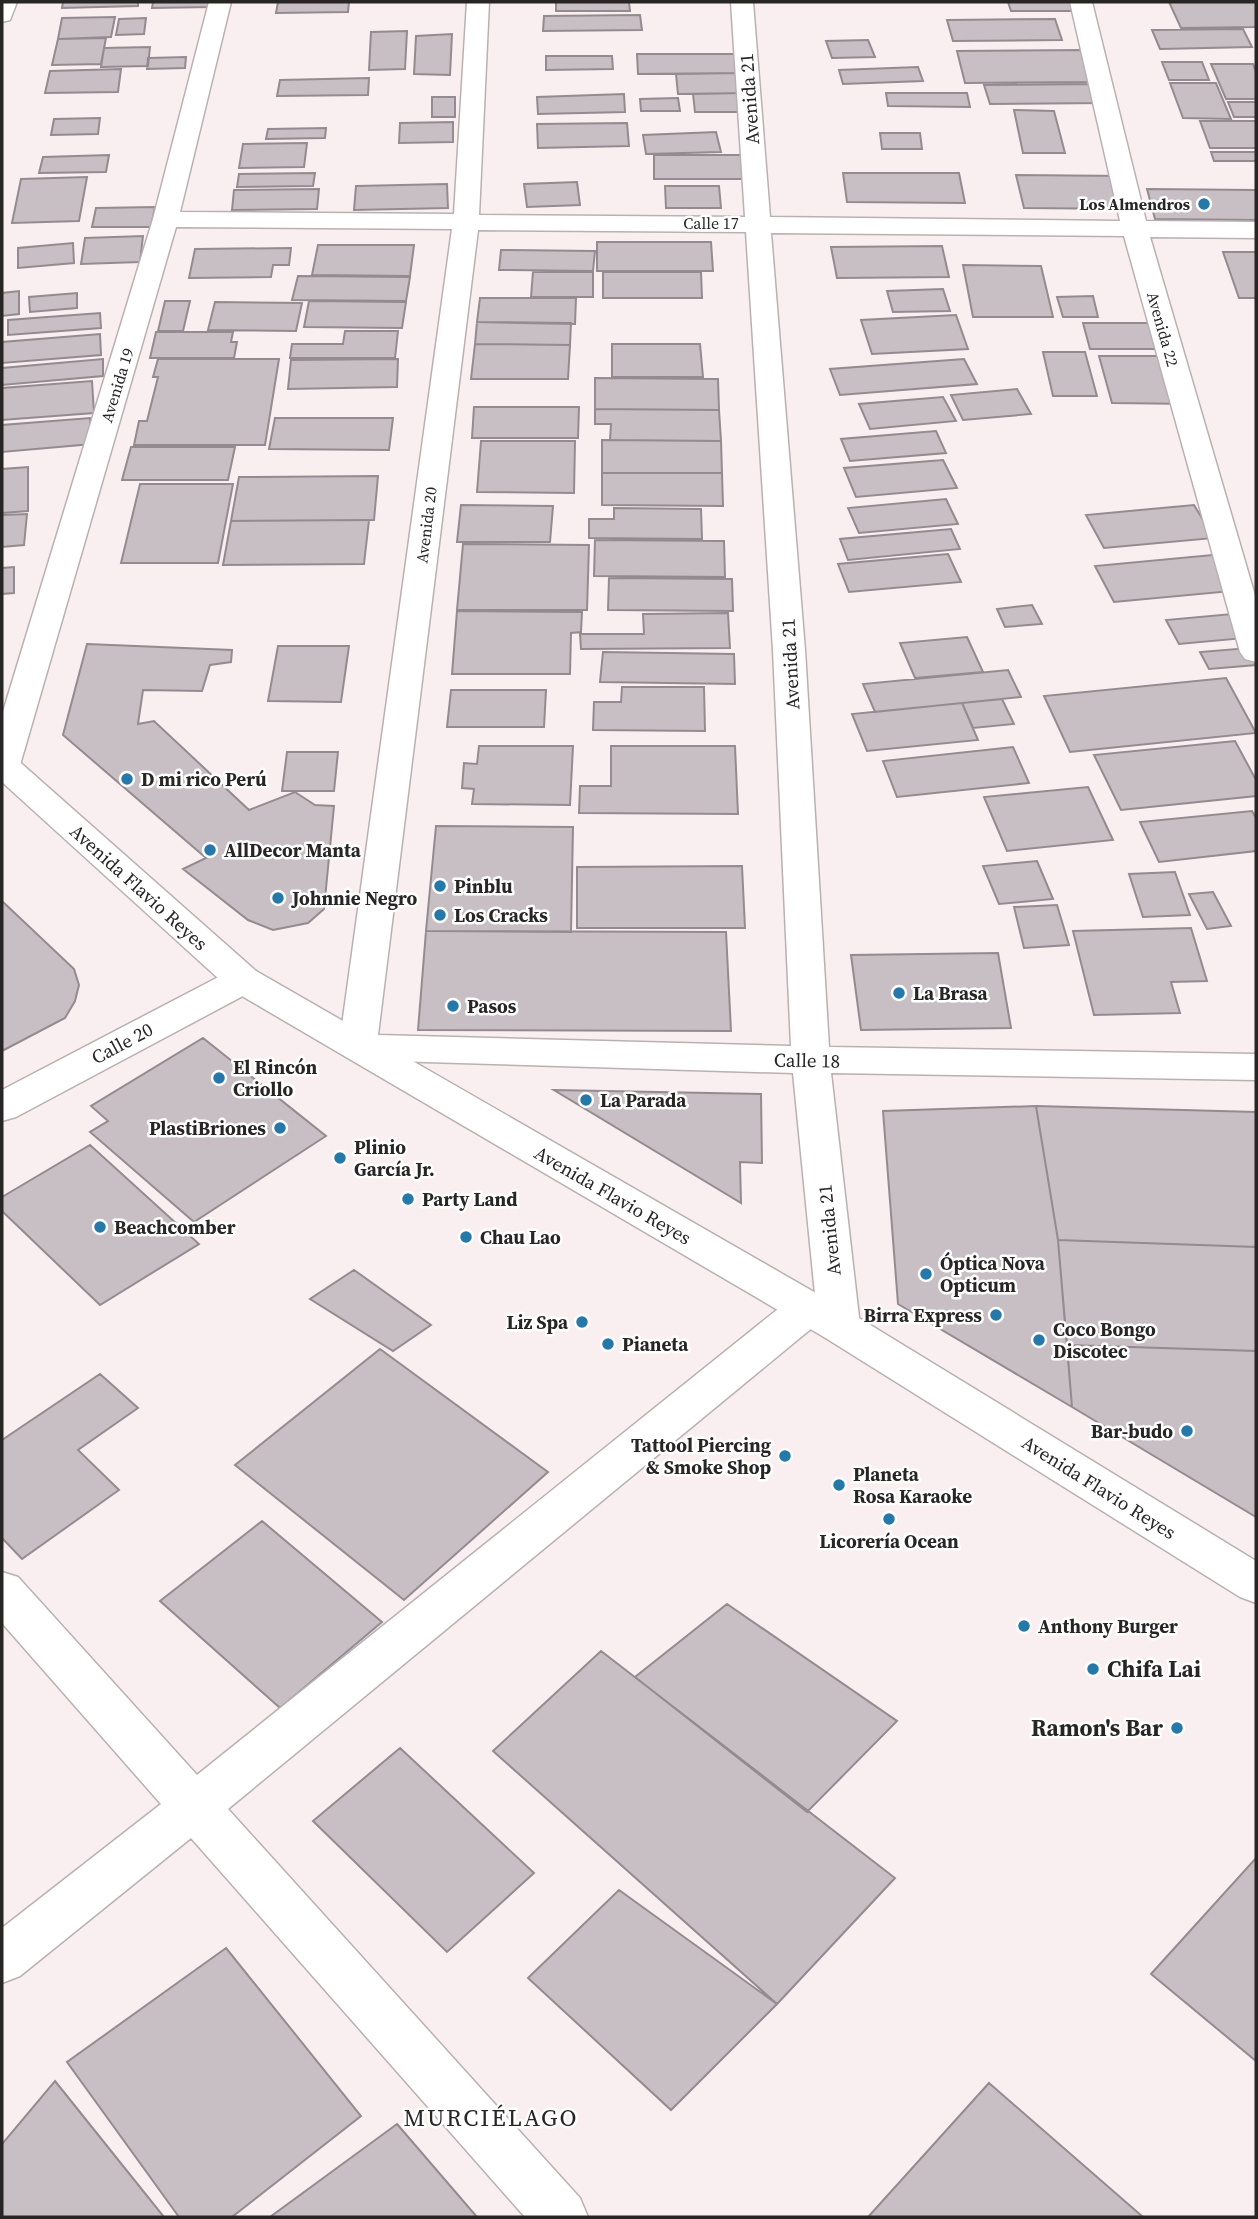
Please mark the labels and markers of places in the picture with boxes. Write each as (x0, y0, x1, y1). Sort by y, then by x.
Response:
place label: Los Almendros (1079, 193, 1190, 215)
marker: Los Almendros (1196, 196, 1212, 212)
place label: D mi rico Perú (141, 766, 267, 792)
marker: D mi rico Perú (119, 771, 135, 787)
place label: AllDecor Manta (224, 837, 362, 863)
marker: AllDecor Manta (202, 842, 218, 858)
place label: Pinblu (454, 873, 513, 899)
marker: Pinblu (432, 878, 448, 894)
place label: Johnnie Negro (291, 885, 418, 911)
marker: Johnnie Negro (270, 890, 286, 906)
place label: Los Cracks (454, 902, 548, 928)
marker: Los Cracks (432, 907, 448, 923)
place label: La Brasa (913, 980, 989, 1006)
marker: La Brasa (891, 985, 907, 1001)
place label: Pasos (467, 993, 517, 1019)
marker: Pasos (445, 998, 461, 1014)
place label: El Rincón Criollo (233, 1054, 318, 1102)
marker: El Rincón Criollo (211, 1070, 227, 1086)
place label: La Parada (600, 1087, 687, 1113)
marker: La Parada (578, 1092, 594, 1108)
place label: PlastiBriones (149, 1115, 266, 1141)
marker: PlastiBriones (272, 1120, 288, 1136)
place label: Plinio García Jr. (354, 1134, 435, 1182)
marker: Plinio García Jr. (332, 1150, 348, 1166)
place label: Party Land (422, 1186, 518, 1212)
marker: Party Land (400, 1191, 416, 1207)
place label: Beachcomber (114, 1214, 236, 1240)
marker: Beachcomber (92, 1219, 108, 1235)
place label: Chau Lao (480, 1224, 561, 1250)
marker: Chau Lao (458, 1229, 474, 1245)
place label: Óptica Nova Opticum (940, 1250, 1046, 1298)
marker: Óptica Nova Opticum (918, 1266, 934, 1282)
place label: Birra Express (864, 1302, 982, 1328)
marker: Birra Express (988, 1307, 1004, 1323)
place label: Liz Spa (506, 1309, 569, 1335)
marker: Liz Spa (574, 1314, 590, 1330)
place label: Coco Bongo Discotec (1053, 1316, 1156, 1364)
place label: Pianeta (622, 1331, 689, 1357)
marker: Coco Bongo Discotec (1031, 1332, 1047, 1348)
marker: Pianeta (600, 1336, 616, 1352)
place label: Bar-budo (1091, 1418, 1173, 1444)
marker: Bar-budo (1179, 1423, 1195, 1439)
place label: Tattool Piercing & Smoke Shop (631, 1432, 772, 1480)
marker: Tattool Piercing & Smoke Shop (777, 1448, 793, 1464)
place label: Planeta Rosa Karaoke (853, 1461, 972, 1509)
marker: Planeta Rosa Karaoke (831, 1477, 847, 1493)
marker: Licorería Ocean (881, 1511, 897, 1527)
place label: Licorería Ocean (819, 1528, 959, 1554)
place label: Anthony Burger (1038, 1613, 1178, 1639)
marker: Anthony Burger (1016, 1618, 1032, 1634)
place label: Chifa Lai (1107, 1653, 1201, 1685)
marker: Chifa Lai (1085, 1661, 1101, 1677)
place label: Ramon's Bar (1031, 1712, 1163, 1744)
marker: Ramon's Bar (1169, 1720, 1185, 1736)

